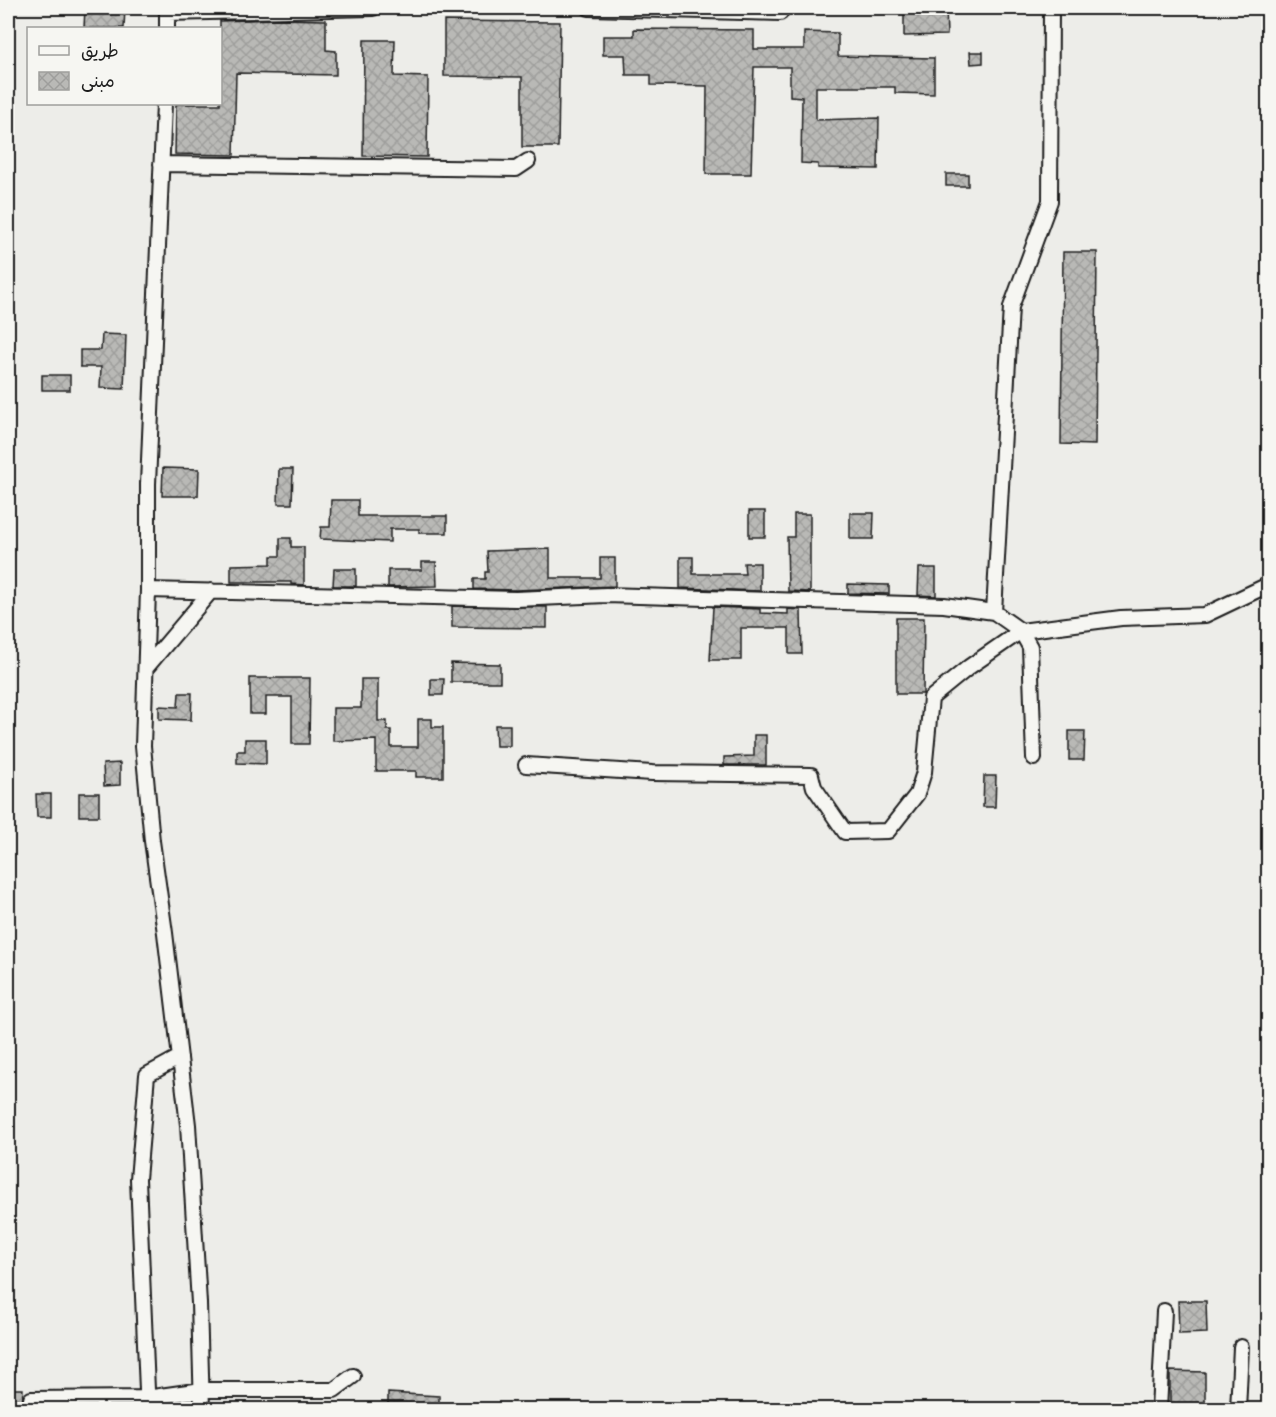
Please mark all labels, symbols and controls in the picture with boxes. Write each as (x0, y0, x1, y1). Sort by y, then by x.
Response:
legend (27, 27, 222, 105)
text: طريق (81, 39, 119, 64)
text: مبنى (81, 69, 115, 94)

